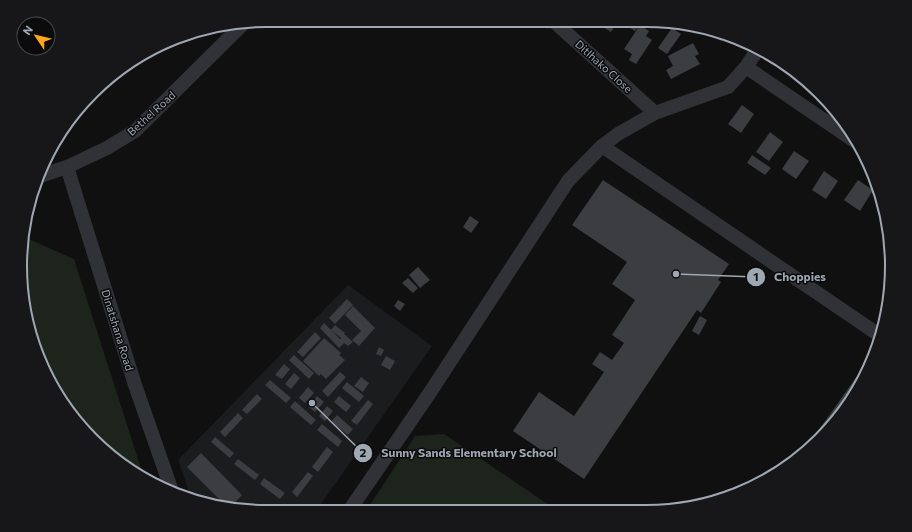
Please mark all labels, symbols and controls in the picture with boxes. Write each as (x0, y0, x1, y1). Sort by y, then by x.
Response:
north arrow (16, 16, 56, 56)
text: N (20, 23, 35, 37)
street label: Ditlhako Close (573, 37, 635, 95)
street label: Bethel Road (124, 88, 178, 138)
callout: Choppies (746, 265, 834, 289)
text: 1 (753, 269, 759, 283)
text: Choppies (774, 269, 826, 283)
street label: Dinatshana Road (99, 288, 137, 372)
callout: Sunny Sands Elementary School (353, 441, 565, 465)
text: 2 (360, 445, 367, 459)
text: Sunny Sands Elementary School (381, 445, 557, 459)

